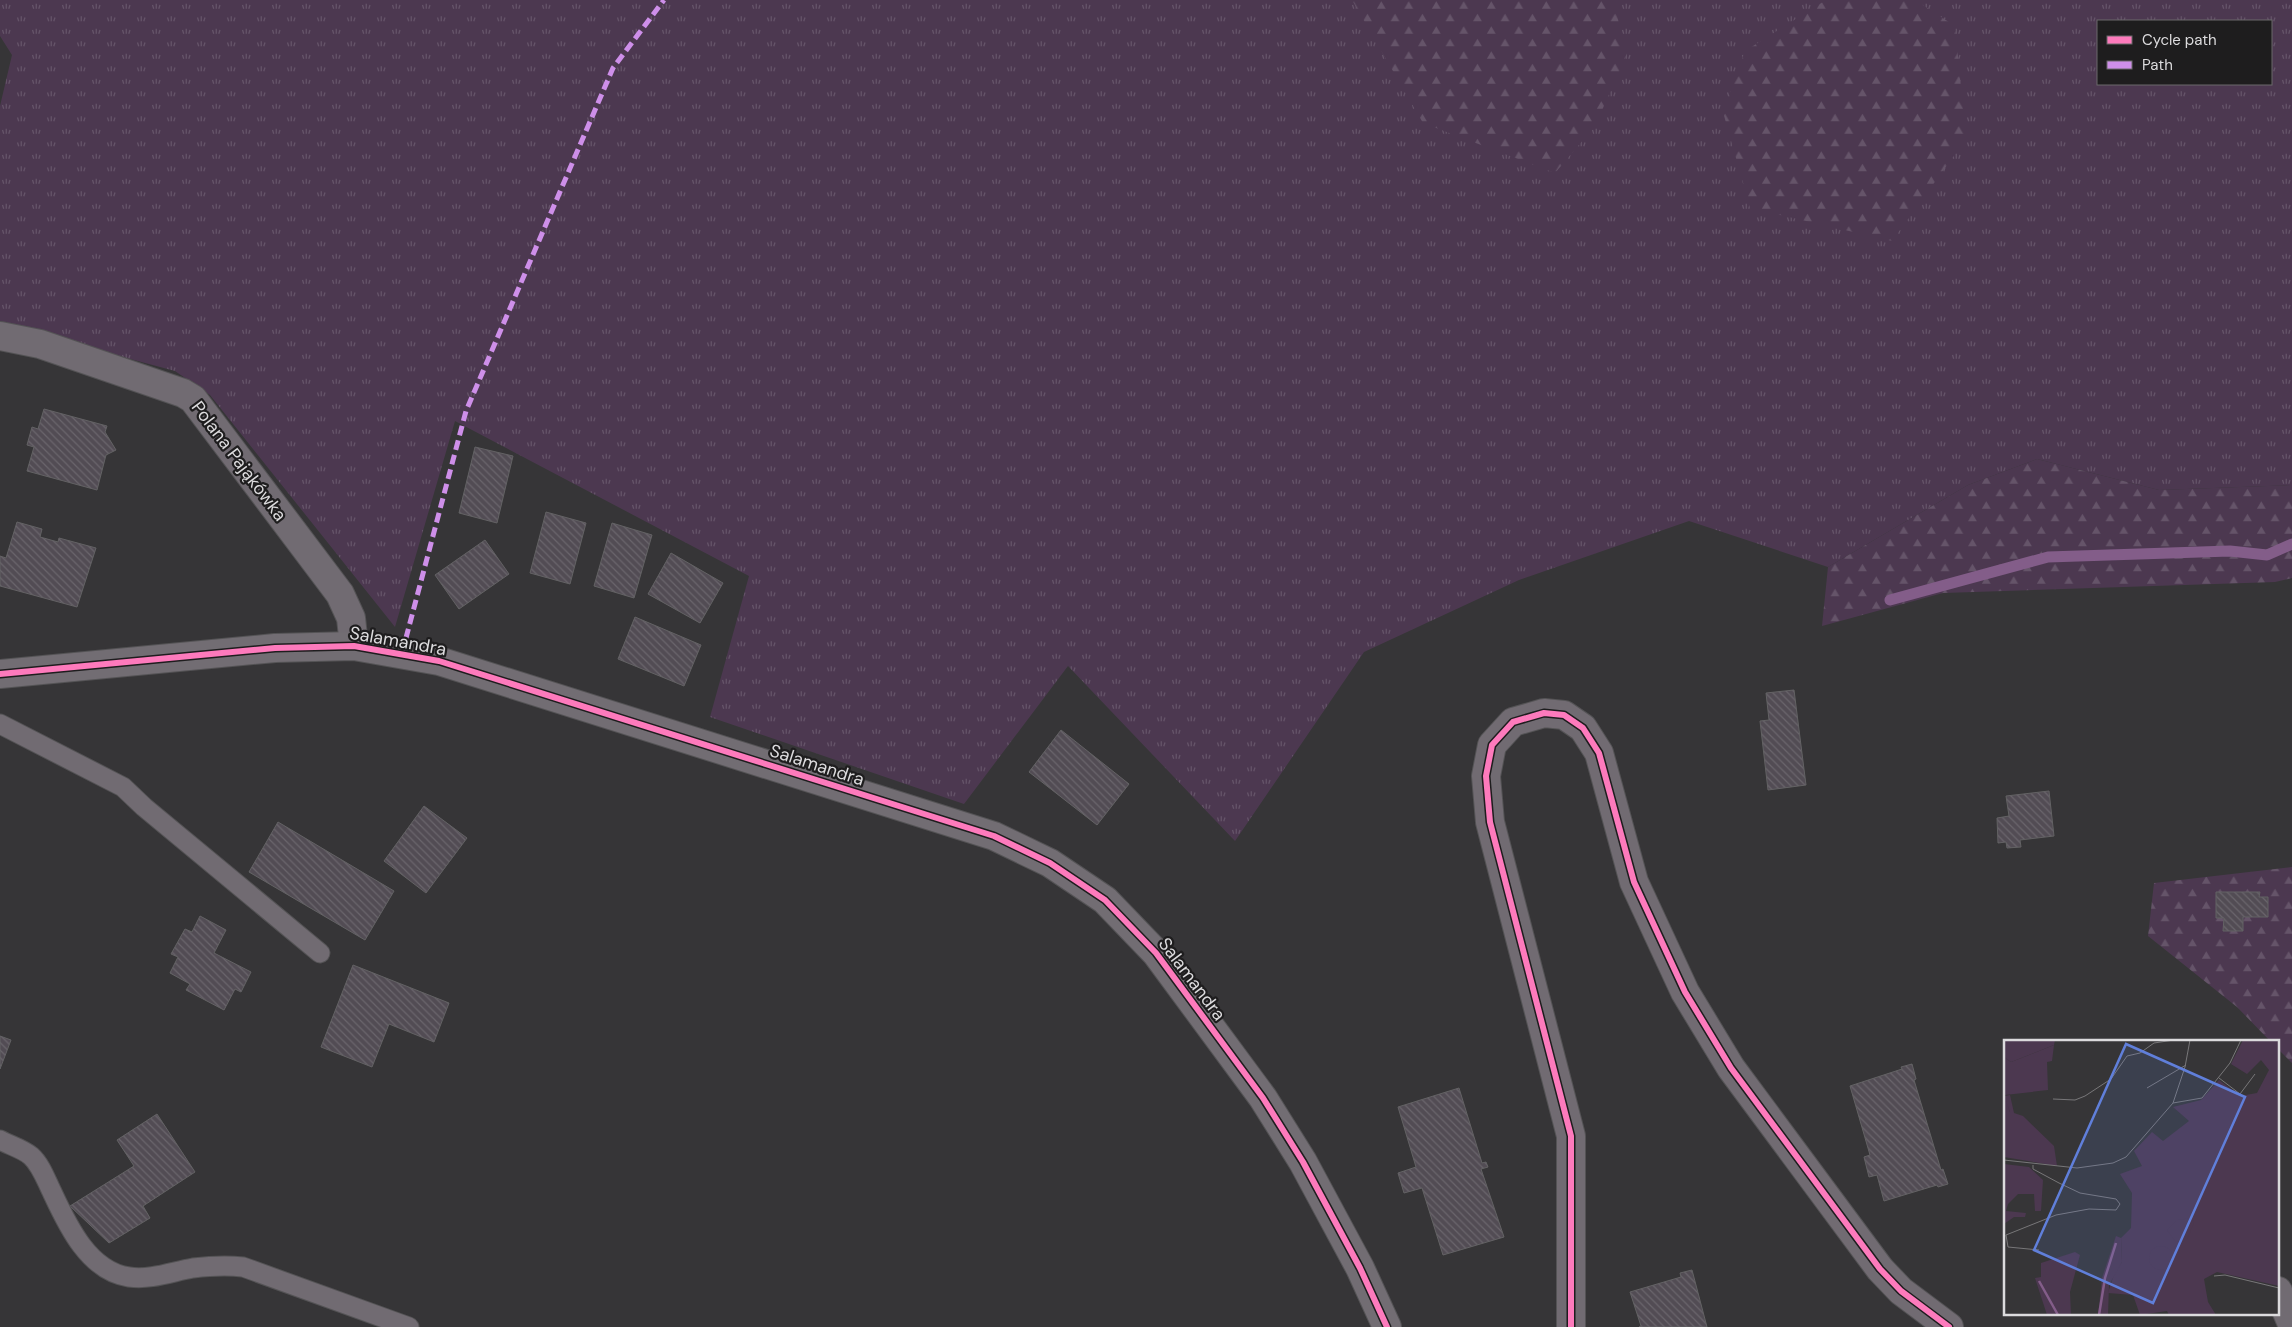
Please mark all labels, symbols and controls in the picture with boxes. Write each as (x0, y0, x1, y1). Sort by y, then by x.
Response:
legend (2097, 20, 2272, 85)
text: Cycle path (2142, 30, 2217, 50)
text: Path (2142, 55, 2173, 75)
street label: Polana Pająkówka (186, 396, 292, 526)
street label: Salamandra (348, 621, 448, 661)
street label: Salamandra (767, 738, 867, 792)
street label: Salamandra (1153, 933, 1231, 1025)
inset map (2004, 1040, 2280, 1314)

